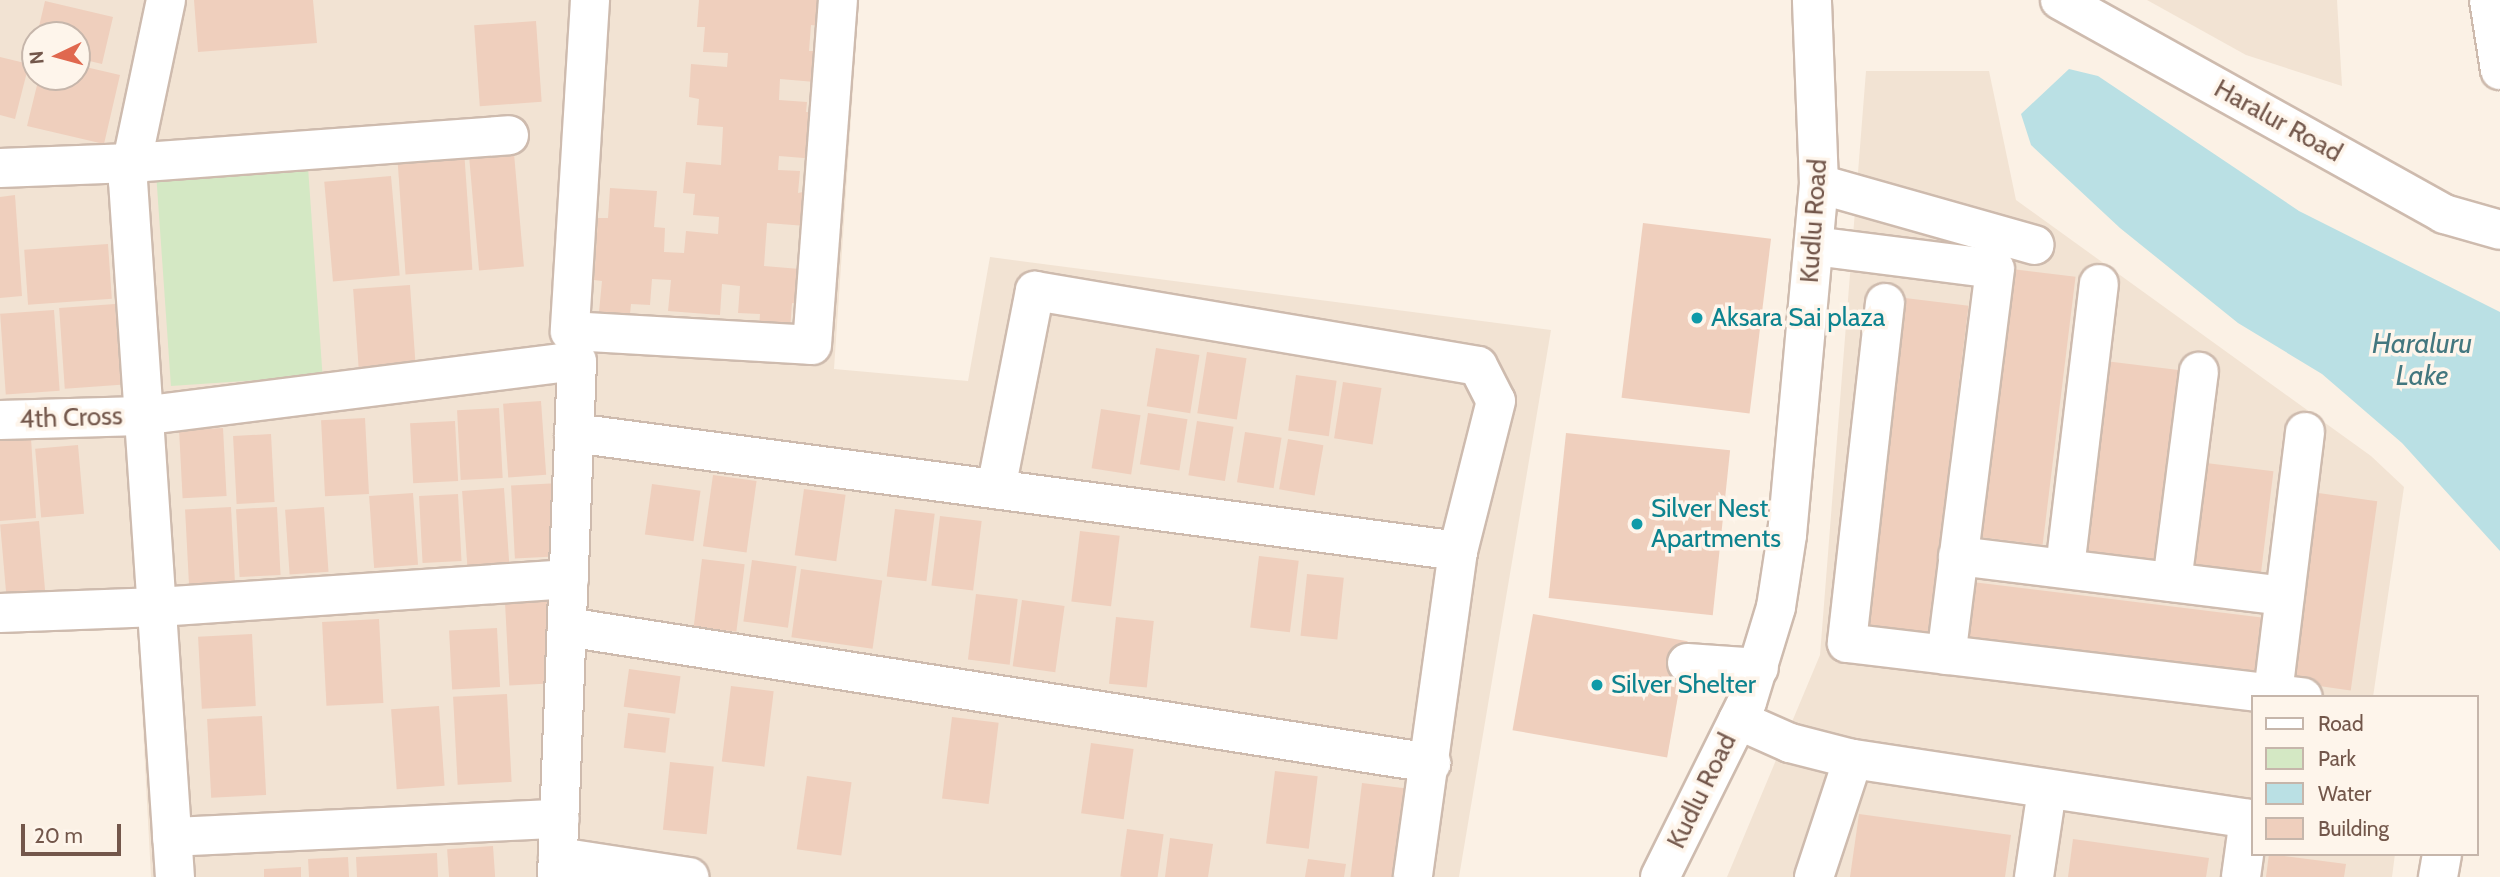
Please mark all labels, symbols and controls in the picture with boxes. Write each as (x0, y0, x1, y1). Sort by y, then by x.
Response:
north arrow (21, 21, 91, 91)
text: N (25, 50, 49, 65)
street label: Haralur Road (2209, 73, 2347, 169)
street label: Kudlu Road (1794, 158, 1834, 284)
place label: Aksara Sai plaza (1711, 302, 1885, 334)
marker: Aksara Sai plaza (1689, 310, 1705, 326)
water label: Haraluru Lake (2372, 326, 2472, 392)
street label: 4th Cross (19, 401, 123, 435)
place label: Silver Nest Apartments (1651, 493, 1781, 554)
marker: Silver Nest Apartments (1629, 516, 1645, 532)
place label: Silver Shelter (1611, 669, 1756, 701)
marker: Silver Shelter (1589, 677, 1605, 693)
legend (2252, 695, 2479, 856)
text: Road (2318, 711, 2364, 736)
street label: Kudlu Road (1661, 728, 1743, 854)
text: Park (2318, 746, 2356, 771)
text: Water (2318, 781, 2371, 806)
scale bar (24, 810, 124, 854)
text: Building (2318, 816, 2389, 841)
text: 20 m (34, 823, 83, 848)

